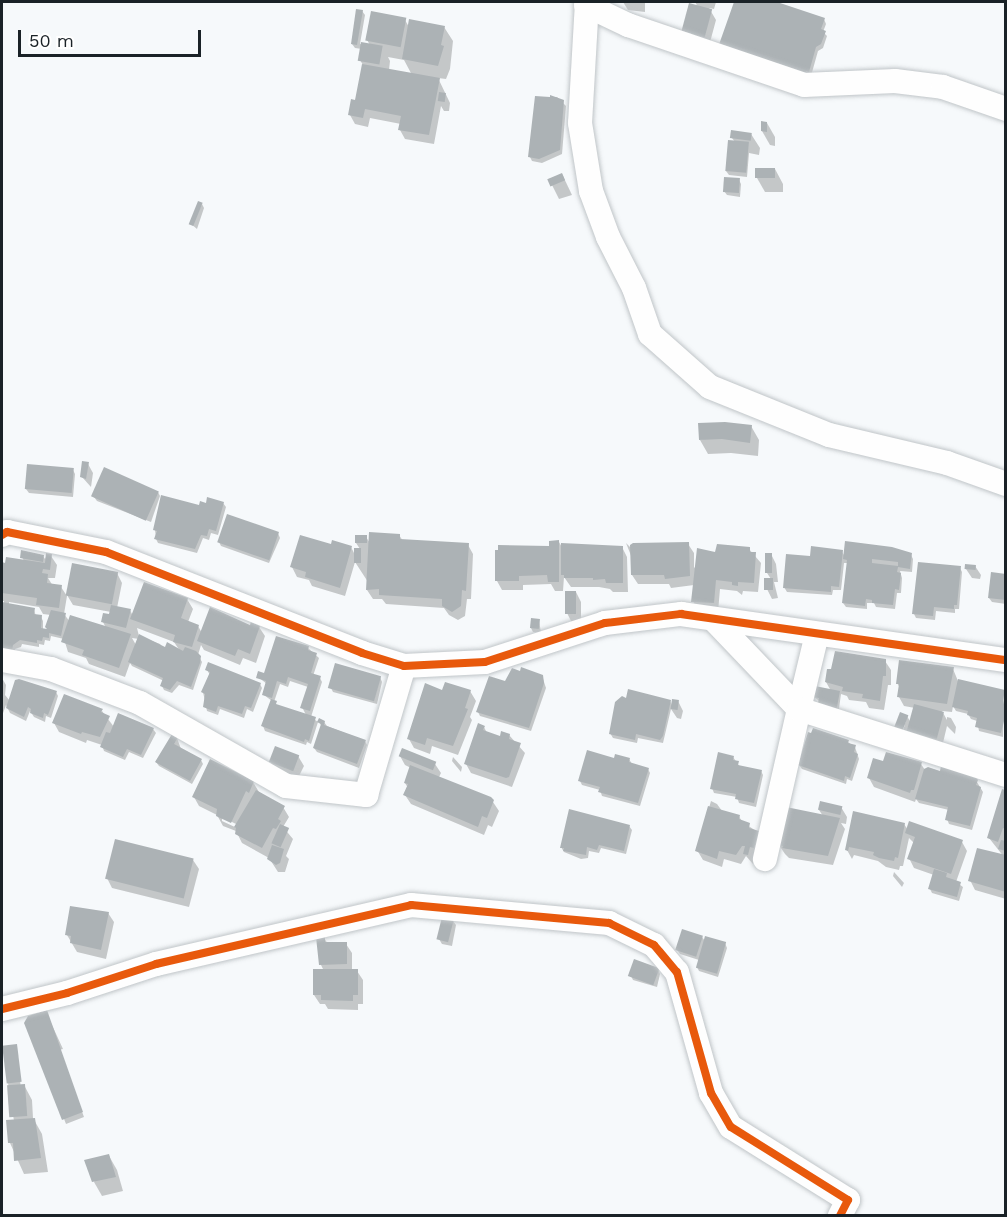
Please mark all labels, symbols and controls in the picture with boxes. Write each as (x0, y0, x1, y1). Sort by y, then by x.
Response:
scale bar (21, 18, 204, 56)
text: 50 m (29, 30, 74, 51)

